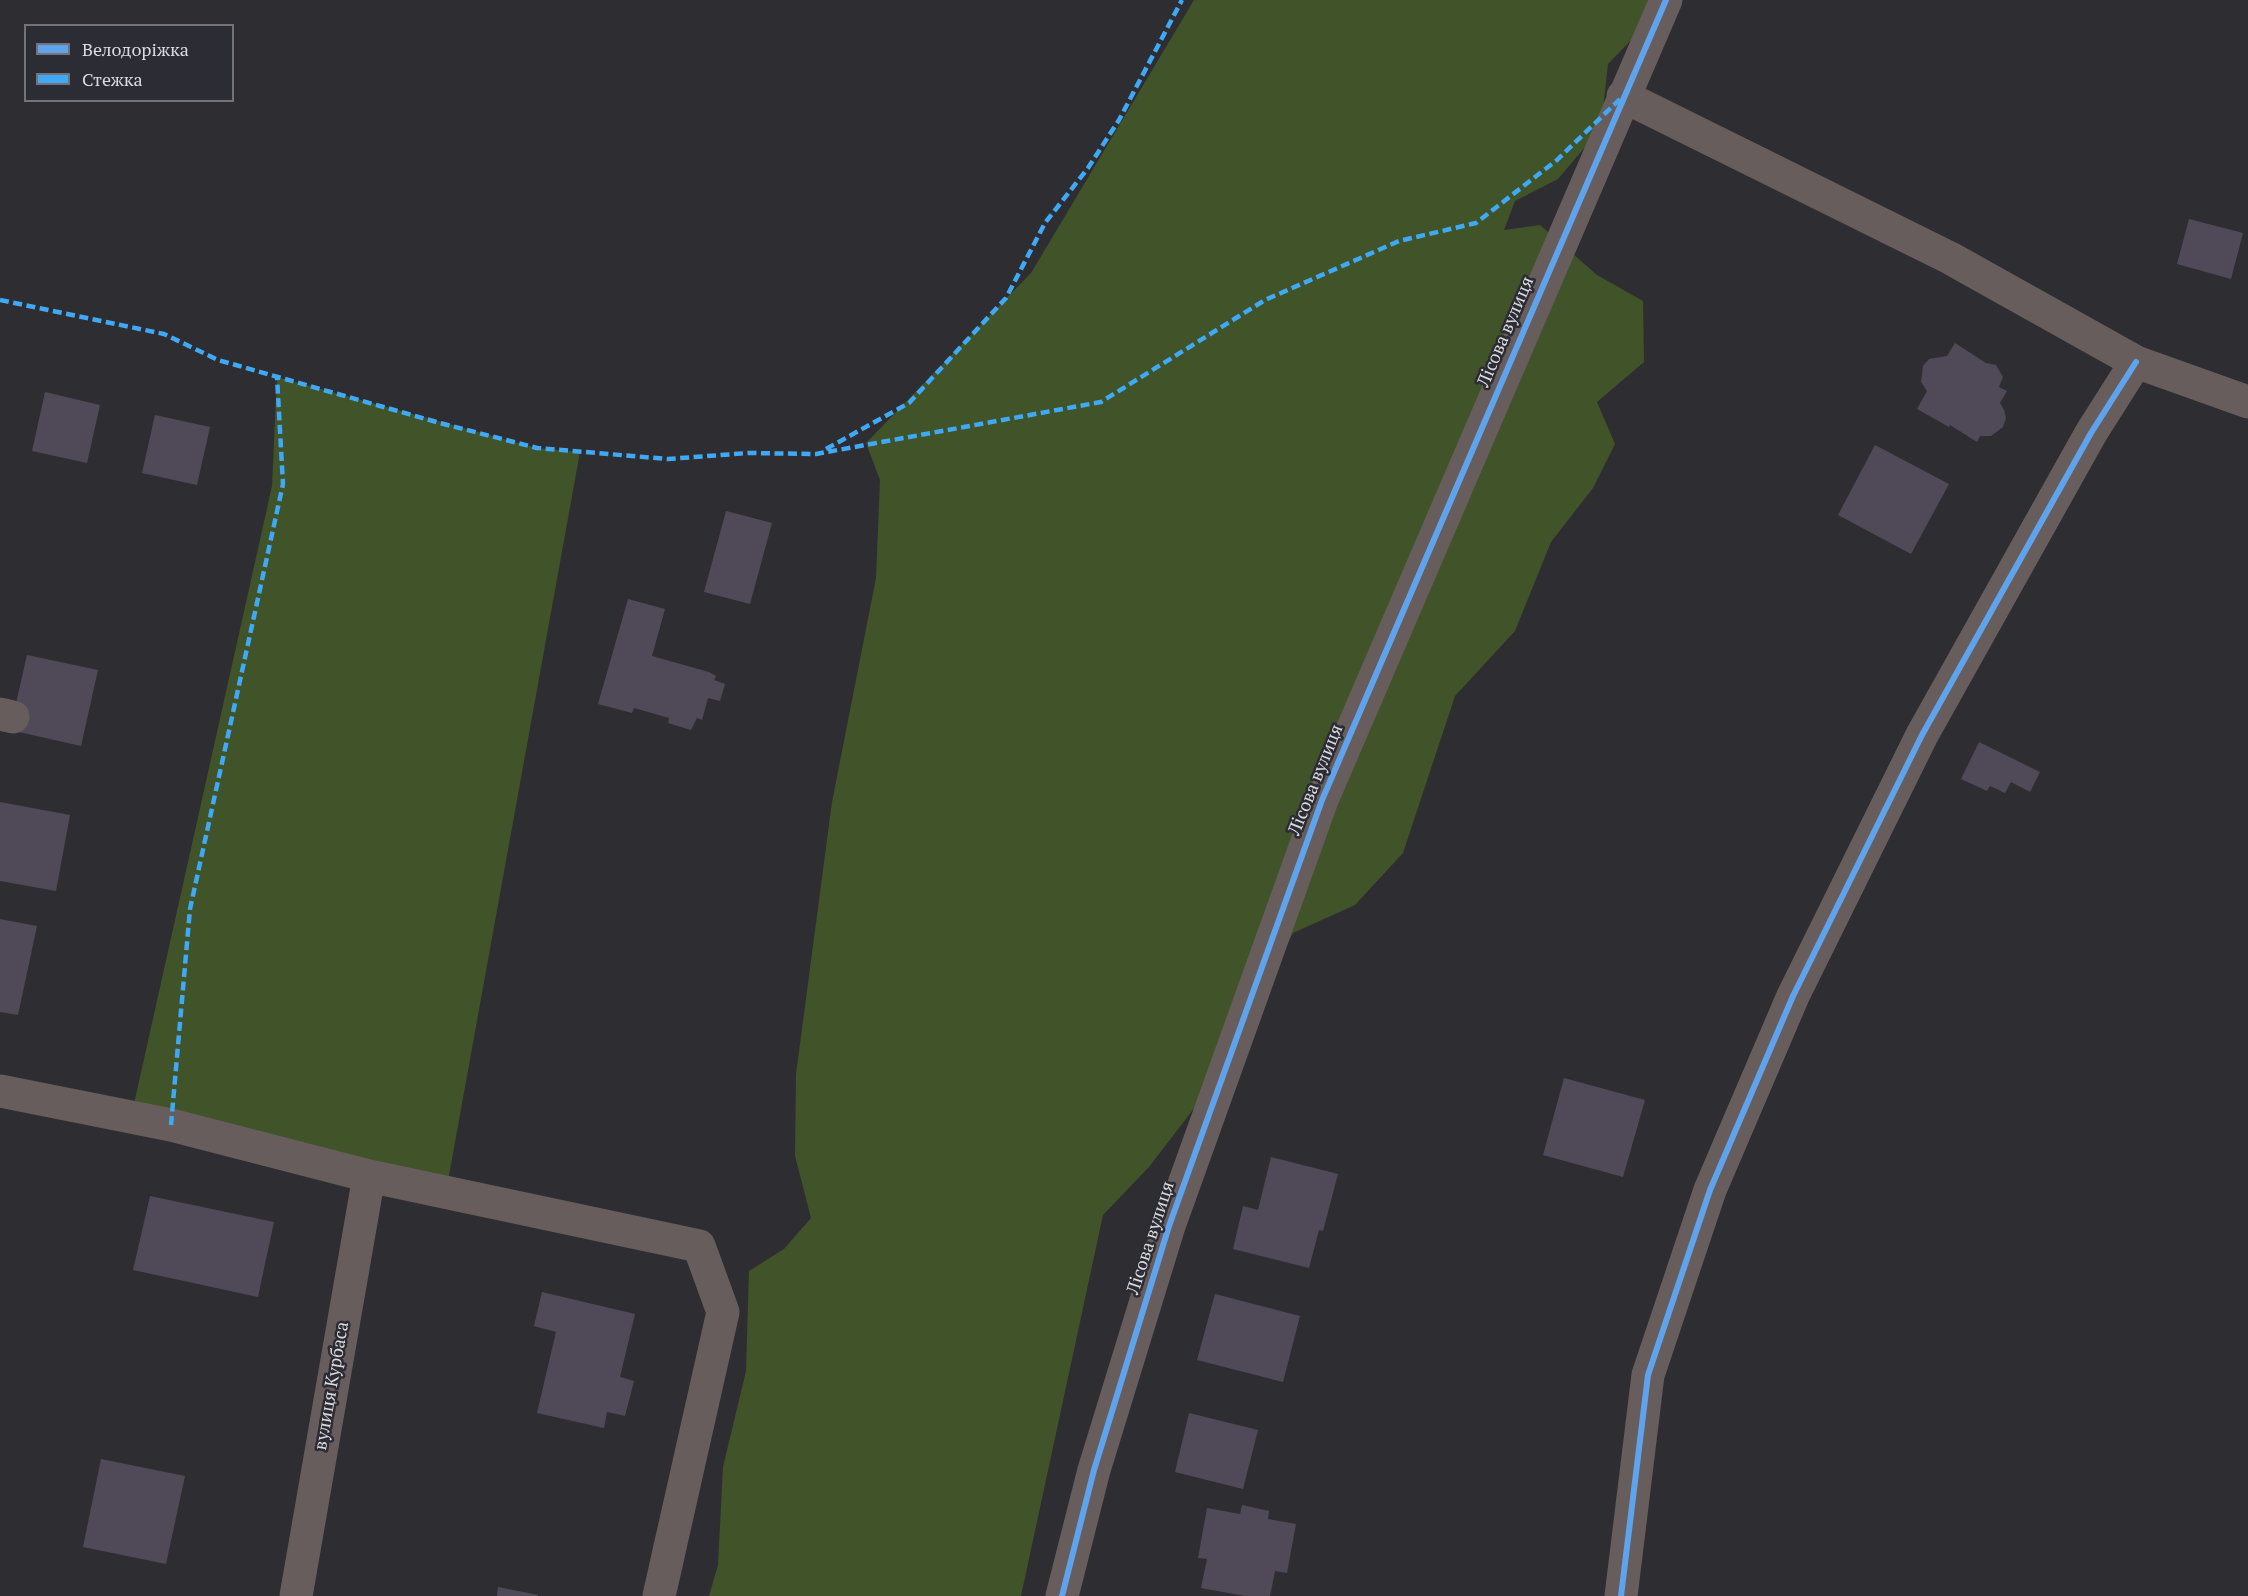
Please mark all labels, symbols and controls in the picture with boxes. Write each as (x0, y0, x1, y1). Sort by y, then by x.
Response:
legend (24, 24, 234, 102)
text: Велодоріжка (82, 37, 189, 61)
text: Стежка (82, 67, 143, 91)
street label: Лісова вулиця (1473, 274, 1539, 390)
street label: Лісова вулиця (1284, 721, 1348, 839)
street label: Лісова вулиця (1123, 1179, 1179, 1297)
street label: вулиця Курбаса (310, 1320, 354, 1452)

